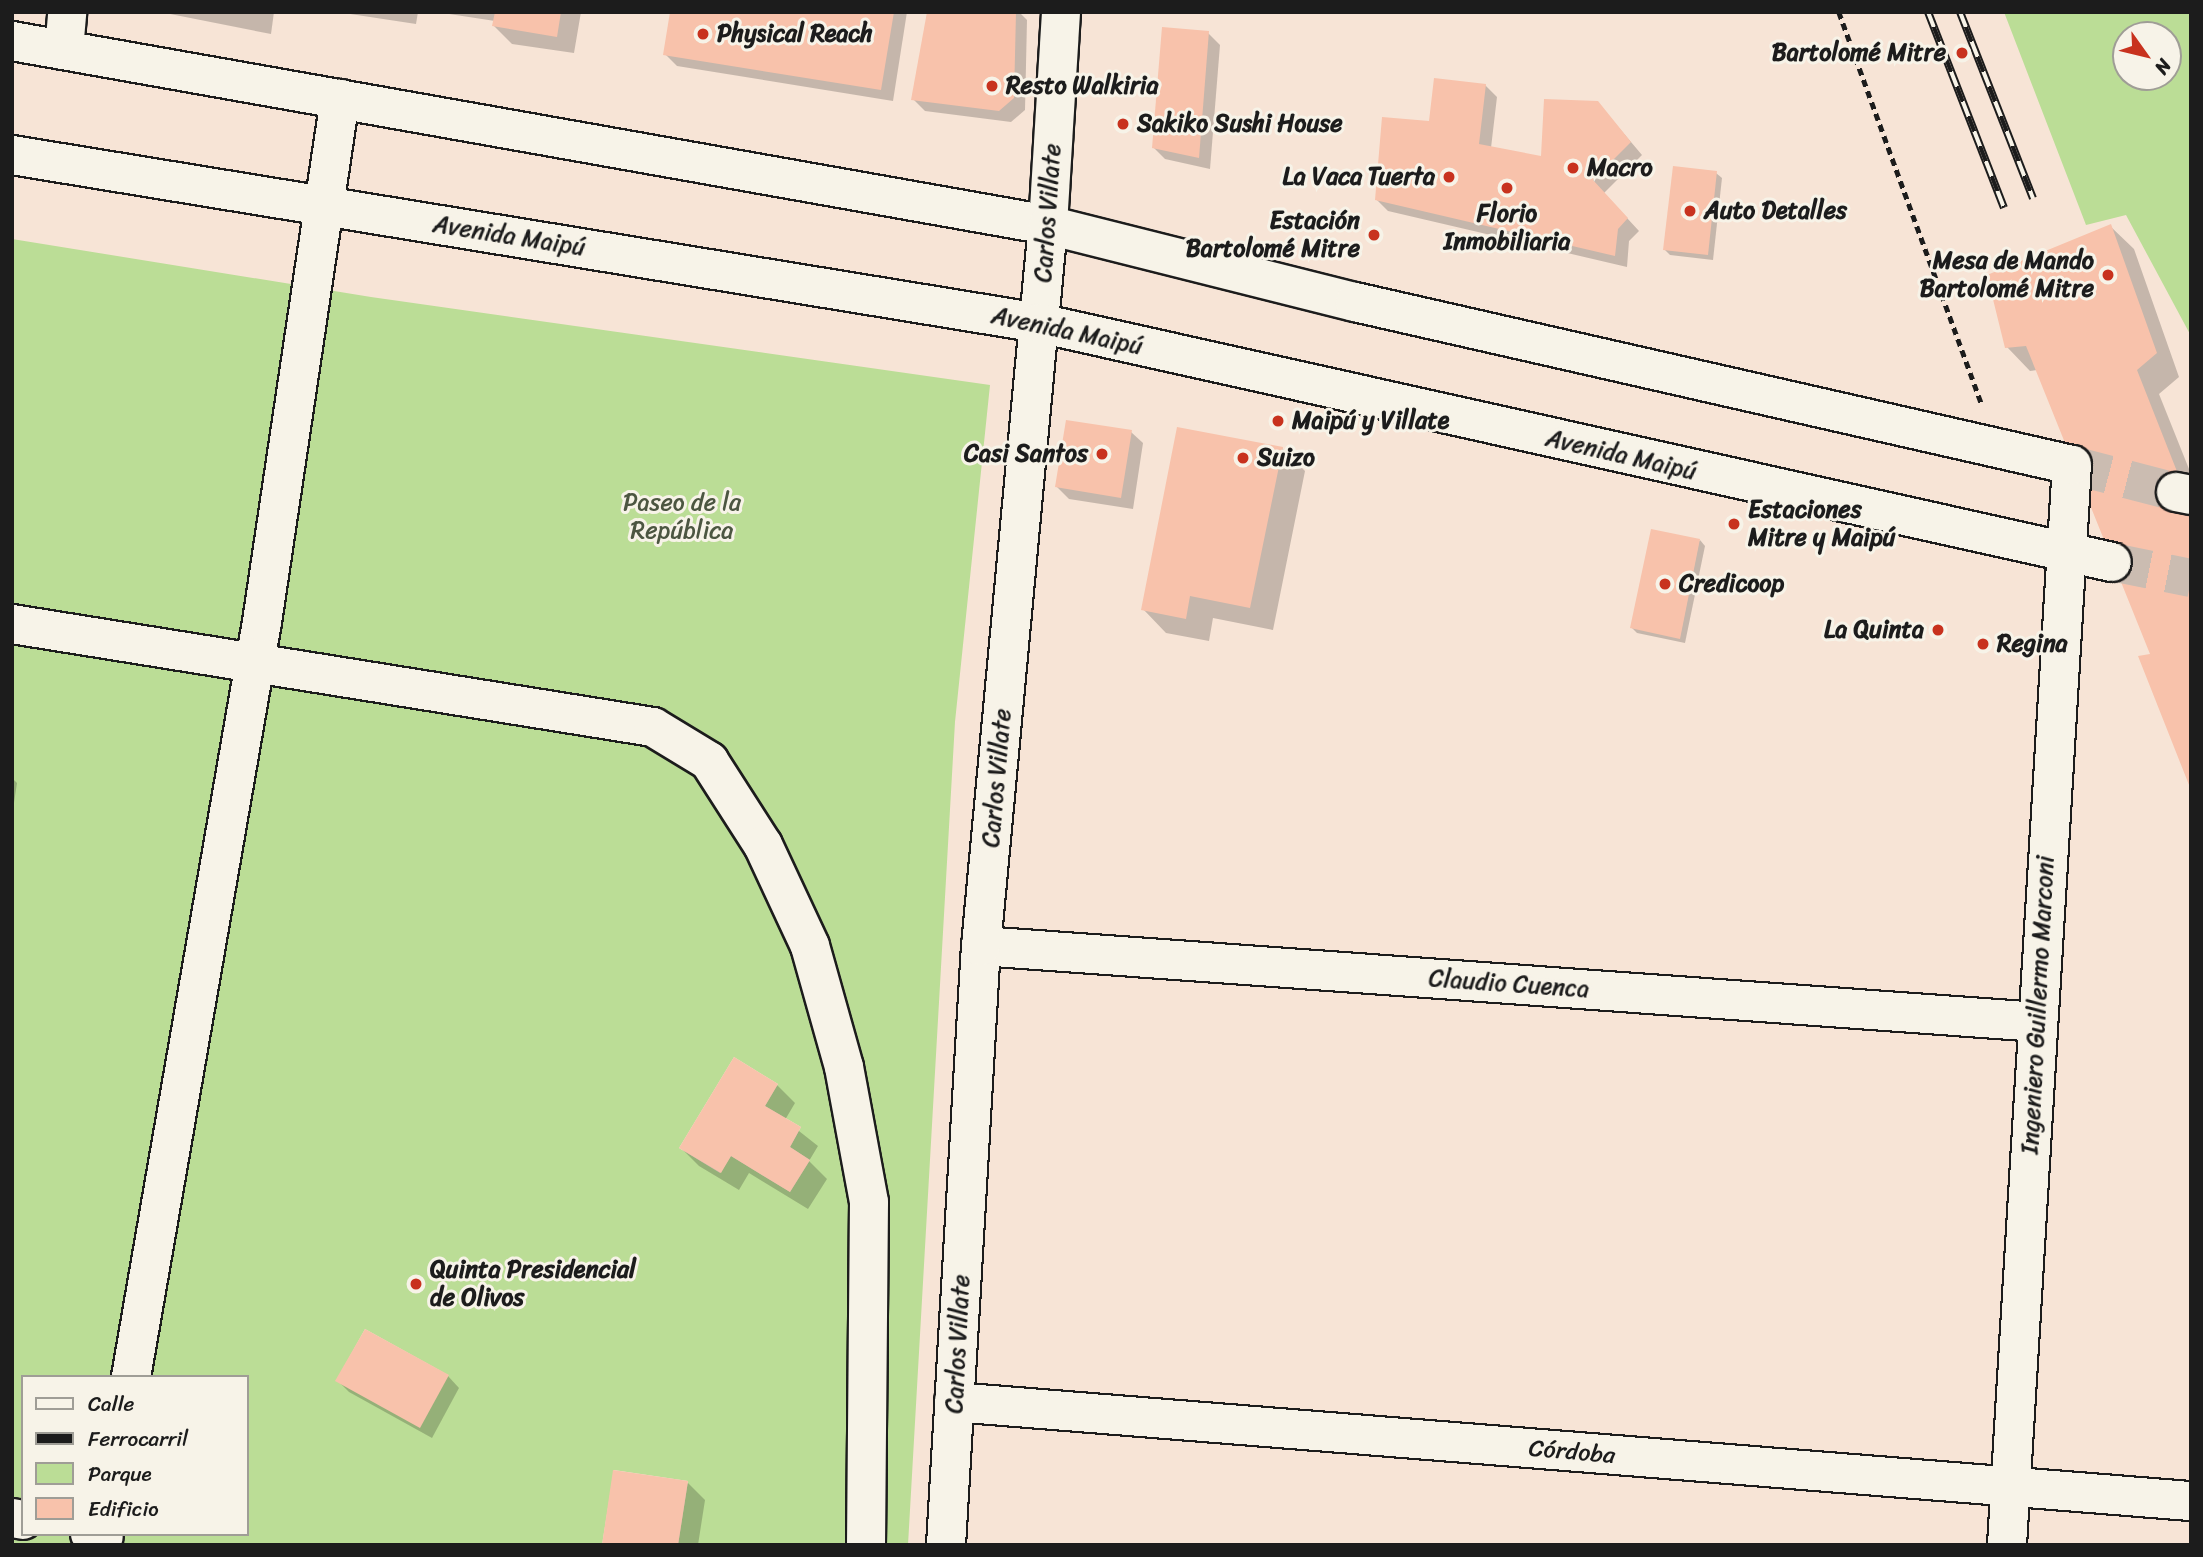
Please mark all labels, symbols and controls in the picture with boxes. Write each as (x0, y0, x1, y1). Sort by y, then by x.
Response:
place label: Physical Reach (717, 20, 874, 48)
north arrow (2112, 21, 2182, 91)
marker: Physical Reach (695, 26, 711, 42)
place label: Bartolomé Mitre (1772, 39, 1946, 67)
marker: Bartolomé Mitre (1952, 43, 1972, 63)
text: N (2146, 52, 2181, 82)
place label: Resto Walkiria (1006, 72, 1158, 100)
marker: Resto Walkiria (984, 78, 1000, 94)
place label: Sakiko Sushi House (1137, 110, 1343, 138)
marker: Sakiko Sushi House (1115, 116, 1131, 132)
street label: Carlos Villate (1029, 142, 1067, 284)
place label: Macro (1587, 154, 1653, 182)
marker: Macro (1565, 160, 1581, 176)
place label: La Vaca Tuerta (1282, 163, 1435, 191)
marker: La Vaca Tuerta (1441, 169, 1457, 185)
marker: Florio Inmobiliaria (1499, 180, 1515, 196)
place label: Auto Detalles (1704, 197, 1847, 225)
place label: Florio Inmobiliaria (1444, 200, 1570, 256)
marker: Auto Detalles (1682, 203, 1698, 219)
place label: Estación Bartolomé Mitre (1186, 207, 1360, 263)
street label: Avenida Maipú (431, 210, 587, 262)
marker: Estación Bartolomé Mitre (1366, 227, 1382, 243)
place label: Mesa de Mando Bartolomé Mitre (1920, 247, 2094, 303)
marker: Mesa de Mando Bartolomé Mitre (2100, 267, 2116, 283)
street label: Avenida Maipú (989, 301, 1145, 361)
place label: Maipú y Villate (1292, 407, 1449, 435)
marker: Maipú y Villate (1270, 413, 1286, 429)
street label: Avenida Maipú (1543, 424, 1699, 486)
place label: Casi Santos (964, 440, 1088, 468)
place label: Suizo (1257, 444, 1315, 472)
marker: Casi Santos (1094, 446, 1110, 462)
marker: Suizo (1235, 450, 1251, 466)
park label: Paseo de la República (623, 489, 741, 545)
place label: Estaciones Mitre y Maipú (1748, 496, 1896, 552)
marker: Estaciones Mitre y Maipú (1726, 516, 1742, 532)
place label: Credicoop (1679, 570, 1784, 598)
marker: Credicoop (1657, 576, 1673, 592)
place label: La Quinta (1824, 616, 1924, 644)
marker: La Quinta (1930, 622, 1946, 638)
place label: Regina (1997, 630, 2068, 658)
marker: Regina (1975, 636, 1991, 652)
street label: Carlos Villate (977, 707, 1017, 849)
street label: Ingeniero Guillermo Marconi (2016, 855, 2060, 1155)
street label: Claudio Cuenca (1427, 964, 1591, 1004)
place label: Quinta Presidencial de Olivos (430, 1256, 636, 1312)
street label: Carlos Villate (940, 1273, 976, 1415)
marker: Quinta Presidencial de Olivos (408, 1276, 424, 1292)
legend (21, 1375, 248, 1536)
text: Calle (88, 1385, 134, 1423)
text: Ferrocarril (88, 1420, 188, 1458)
street label: Córdoba (1528, 1434, 1616, 1470)
text: Parque (88, 1455, 152, 1493)
text: Edificio (88, 1490, 159, 1528)

